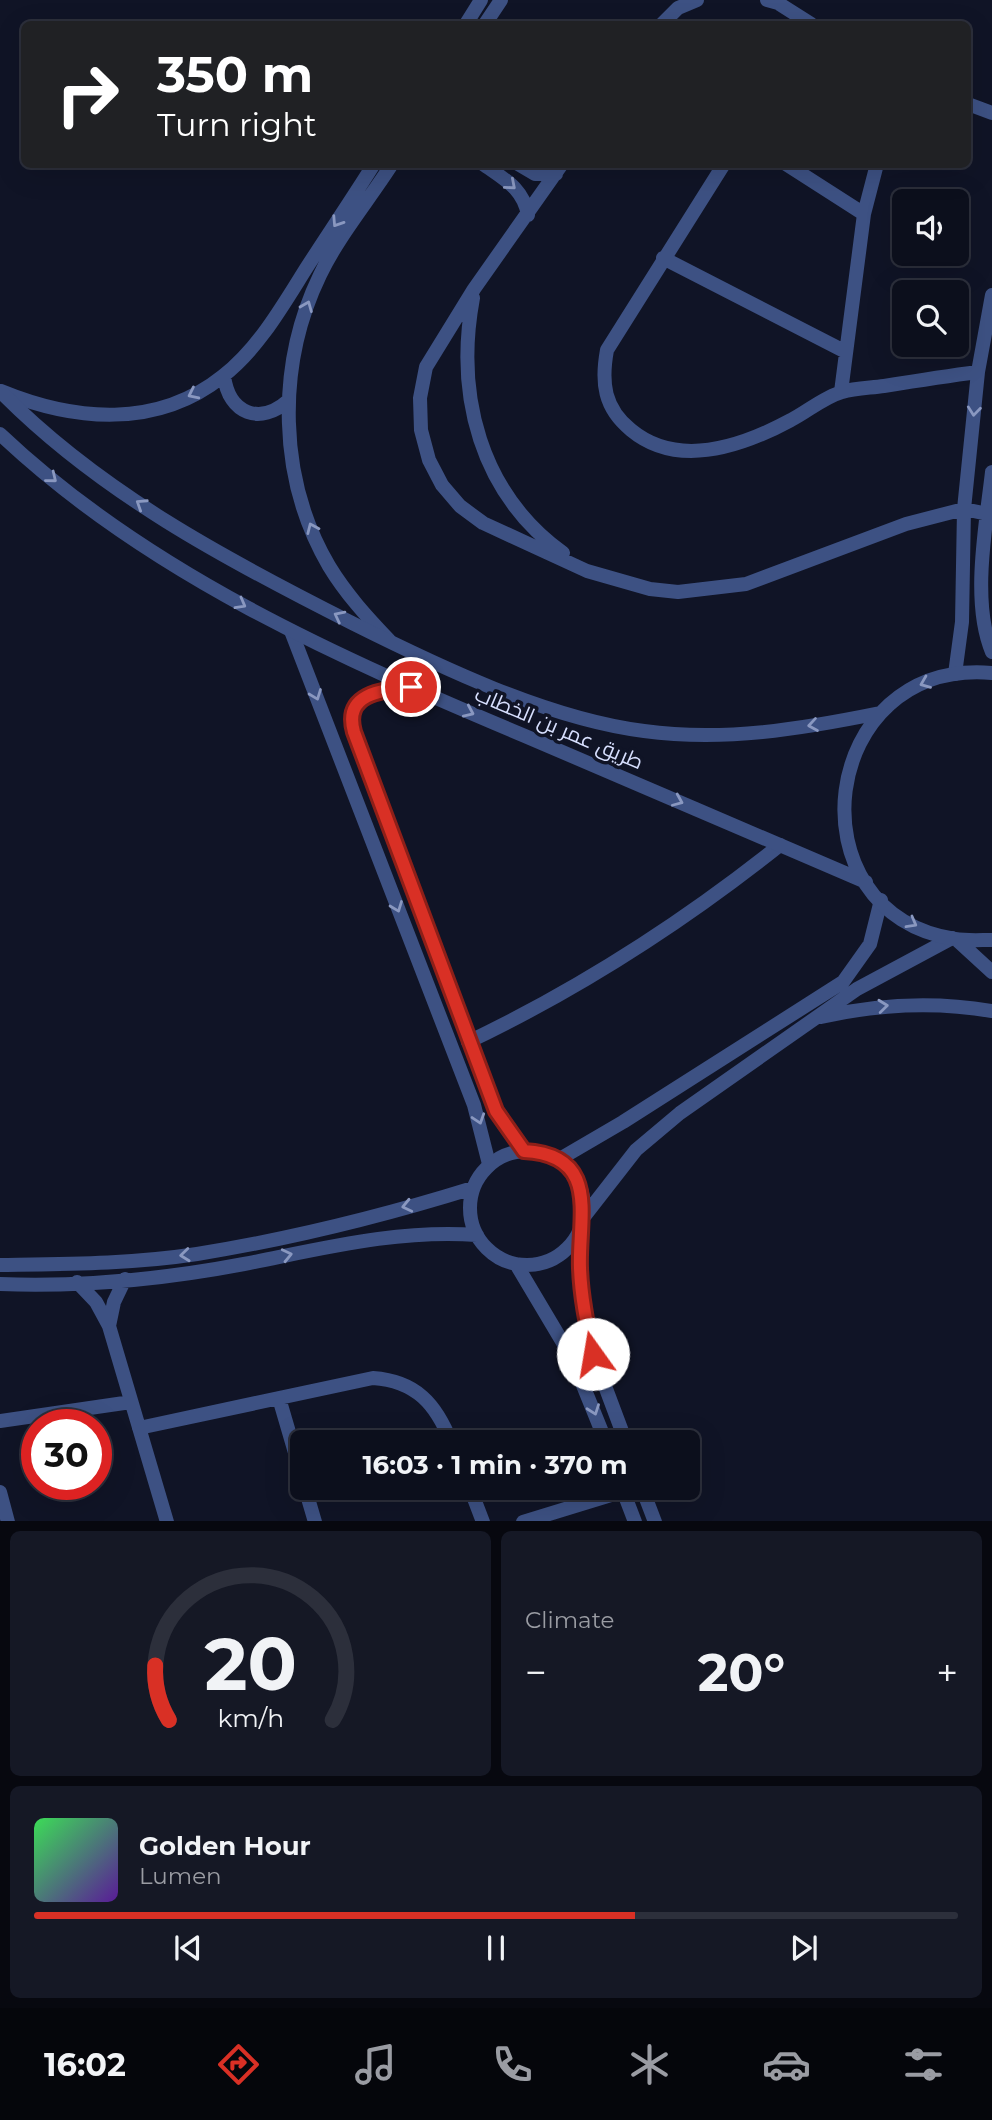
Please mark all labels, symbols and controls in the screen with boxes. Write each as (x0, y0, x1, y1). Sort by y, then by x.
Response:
text: 350 m (157, 45, 313, 104)
icon: right (42, 49, 133, 140)
text: Turn right (157, 105, 317, 144)
one-way arrow (503, 177, 516, 189)
map controls (892, 189, 969, 357)
button: sound (892, 189, 969, 266)
one-way arrow (332, 214, 345, 227)
button: search (892, 280, 969, 357)
one-way arrow (299, 301, 313, 313)
one-way arrow (188, 386, 200, 400)
one-way arrow (967, 406, 982, 417)
one-way arrow (45, 469, 57, 482)
one-way arrow (136, 499, 149, 512)
one-way arrow (306, 523, 320, 536)
one-way arrow (234, 596, 246, 609)
one-way arrow (334, 611, 346, 625)
pin (381, 657, 441, 717)
icon: arrive (392, 668, 430, 706)
one-way arrow (920, 674, 932, 688)
street label: طريق عمر بن الخطاب (471, 681, 647, 775)
one-way arrow (307, 688, 321, 700)
one-way arrow (461, 704, 474, 718)
one-way arrow (807, 717, 818, 732)
one-way arrow (671, 793, 683, 807)
one-way arrow (389, 900, 403, 912)
one-way arrow (905, 915, 917, 928)
one-way arrow (878, 999, 889, 1014)
one-way arrow (470, 1113, 485, 1125)
one-way arrow (401, 1197, 413, 1212)
one-way arrow (179, 1247, 190, 1262)
one-way arrow (280, 1248, 292, 1263)
position arrow (556, 1317, 630, 1391)
one-way arrow (586, 1404, 600, 1416)
speed limit sign: 30 (21, 1409, 112, 1500)
text: 16:03 · 1 min · 370 m (362, 1449, 628, 1481)
text: Climate (525, 1606, 614, 1634)
text: 20 (204, 1620, 297, 1708)
text: 20° (698, 1641, 785, 1704)
text: − (525, 1649, 547, 1696)
text: + (936, 1649, 958, 1696)
text: km/h (217, 1702, 284, 1732)
text: Golden Hour (139, 1830, 311, 1862)
text: Lumen (139, 1862, 222, 1890)
icon: previous (169, 1929, 207, 1967)
icon: pause (477, 1929, 515, 1967)
icon: next (785, 1929, 823, 1967)
icon: directions (214, 2040, 263, 2089)
icon: music (351, 2040, 400, 2089)
icon: phone (488, 2040, 537, 2089)
icon: climate (625, 2040, 674, 2089)
icon: car (762, 2040, 811, 2089)
icon: filters (899, 2040, 948, 2089)
text: 16:02 (44, 2045, 126, 2084)

